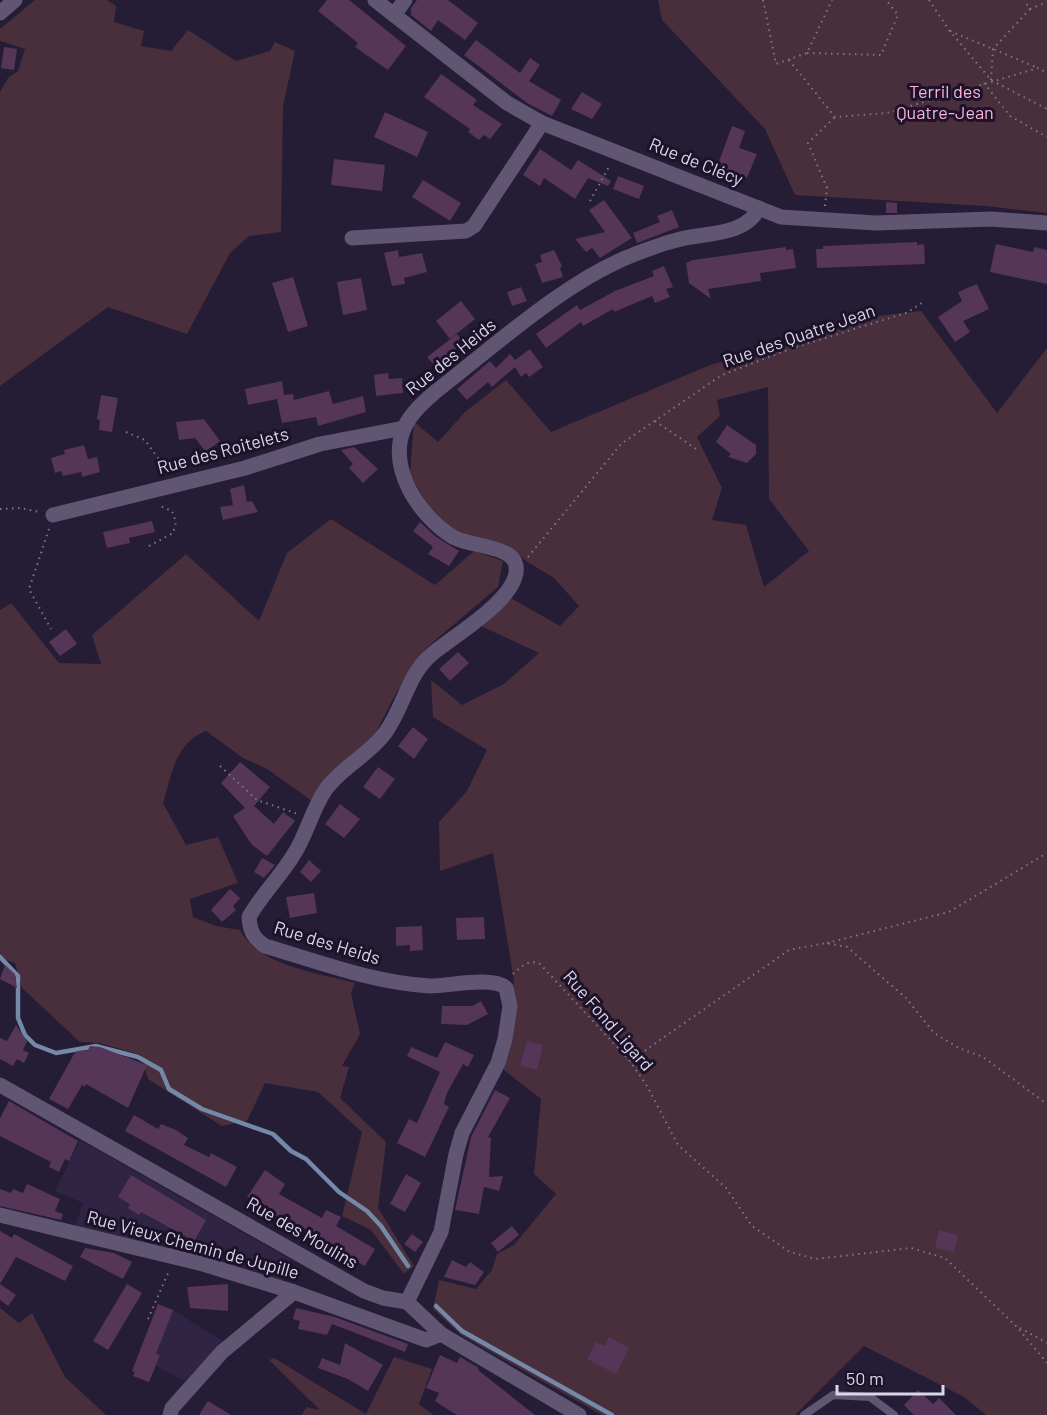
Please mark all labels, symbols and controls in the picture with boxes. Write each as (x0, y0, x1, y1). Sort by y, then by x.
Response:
park label: Terril des Quatre-Jean (896, 80, 994, 123)
street label: Rue de Clécy (646, 132, 746, 190)
street label: Rue des Quatre Jean (720, 299, 878, 371)
street label: Rue des Heids (401, 313, 500, 399)
street label: Rue des Roitelets (154, 422, 291, 478)
street label: Rue des Heids (272, 915, 383, 969)
street label: Rue Fond Ligard (559, 966, 658, 1075)
street label: Rue des Moulins (243, 1191, 362, 1273)
street label: Rue Vieux Chemin de Jupille (85, 1205, 302, 1283)
scale bar (837, 1358, 944, 1396)
text: 50 m (846, 1367, 884, 1389)

